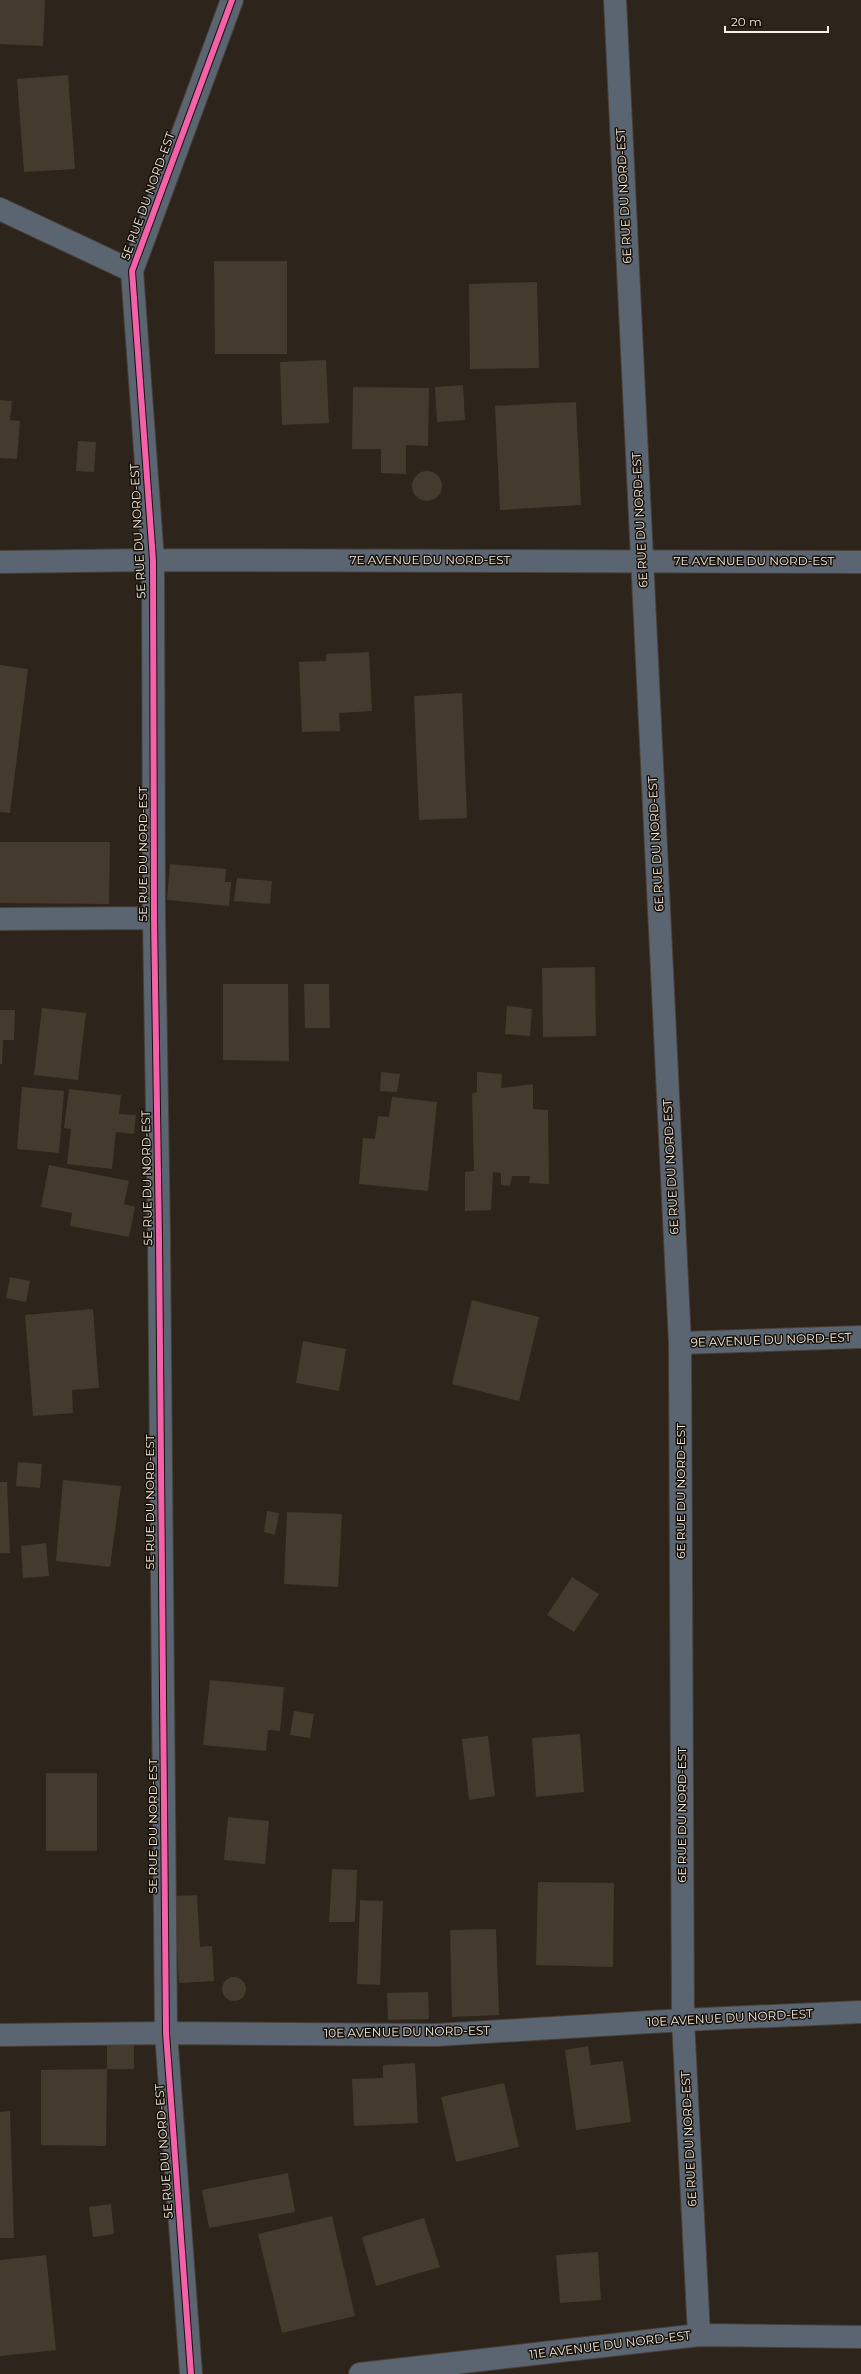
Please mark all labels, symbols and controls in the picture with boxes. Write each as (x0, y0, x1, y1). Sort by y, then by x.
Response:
scale bar (725, 8, 828, 34)
text: 20 m (731, 14, 762, 29)
street label: 6E RUE DU NORD-EST (612, 128, 635, 264)
street label: 5E RUE DU NORD-EST (117, 130, 178, 262)
street label: 6E RUE DU NORD-EST (628, 452, 651, 588)
street label: 5E RUE DU NORD-EST (126, 463, 149, 599)
street label: 7E AVENUE DU NORD-EST (350, 552, 511, 567)
street label: 7E AVENUE DU NORD-EST (674, 553, 835, 568)
street label: 6E RUE DU NORD-EST (644, 776, 667, 912)
street label: 5E RUE DU NORD-EST (135, 786, 150, 922)
street label: 6E RUE DU NORD-EST (659, 1099, 682, 1235)
street label: 5E RUE DU NORD-EST (138, 1110, 155, 1246)
street label: 9E AVENUE DU NORD-EST (690, 1329, 852, 1350)
street label: 6E RUE DU NORD-EST (673, 1423, 688, 1559)
street label: 5E RUE DU NORD-EST (142, 1434, 157, 1570)
street label: 6E RUE DU NORD-EST (674, 1747, 689, 1883)
street label: 5E RUE DU NORD-EST (145, 1758, 160, 1894)
street label: 10E AVENUE DU NORD-EST (647, 2006, 813, 2029)
street label: 10E AVENUE DU NORD-EST (324, 2023, 490, 2040)
street label: 6E RUE DU NORD-EST (677, 2071, 700, 2207)
street label: 5E RUE DU NORD-EST (151, 2083, 176, 2219)
street label: 11E AVENUE DU NORD-EST (528, 2327, 692, 2362)

